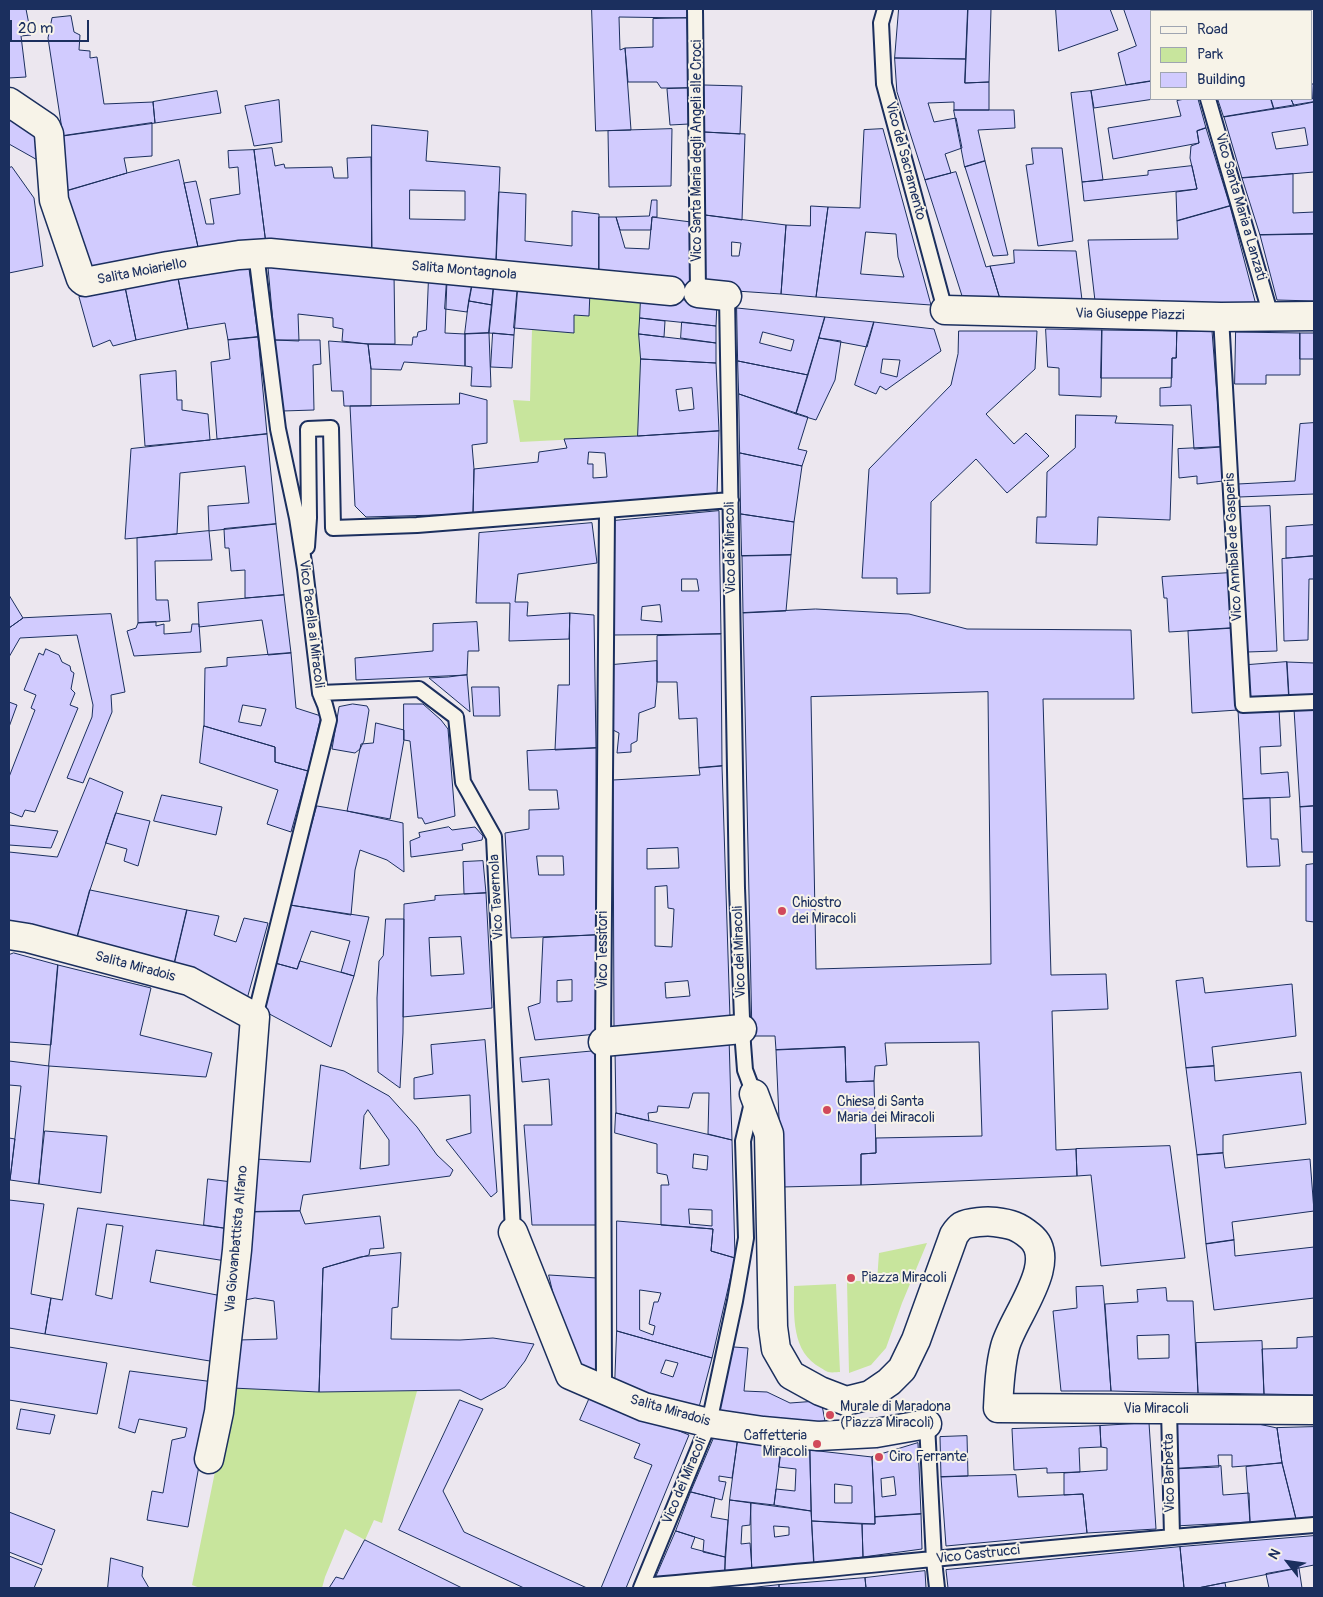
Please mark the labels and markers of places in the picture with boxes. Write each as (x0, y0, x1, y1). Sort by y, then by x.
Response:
place label: Chiostro dei Miracoli (792, 895, 856, 928)
marker: Chiostro dei Miracoli (776, 905, 788, 917)
place label: Chiesa di Santa Maria dei Miracoli (837, 1094, 935, 1126)
marker: Chiesa di Santa Maria dei Miracoli (821, 1104, 833, 1116)
place label: Piazza Miracoli (861, 1270, 946, 1286)
marker: Piazza Miracoli (845, 1272, 857, 1284)
place label: Murale di Maradona (Piazza Miracoli) (840, 1399, 951, 1431)
marker: Murale di Maradona (Piazza Miracoli) (824, 1409, 836, 1421)
place label: Caffetteria Miracoli (744, 1428, 807, 1460)
marker: Caffetteria Miracoli (811, 1438, 823, 1450)
place label: Ciro Ferrante (889, 1449, 967, 1465)
marker: Ciro Ferrante (873, 1451, 885, 1463)

